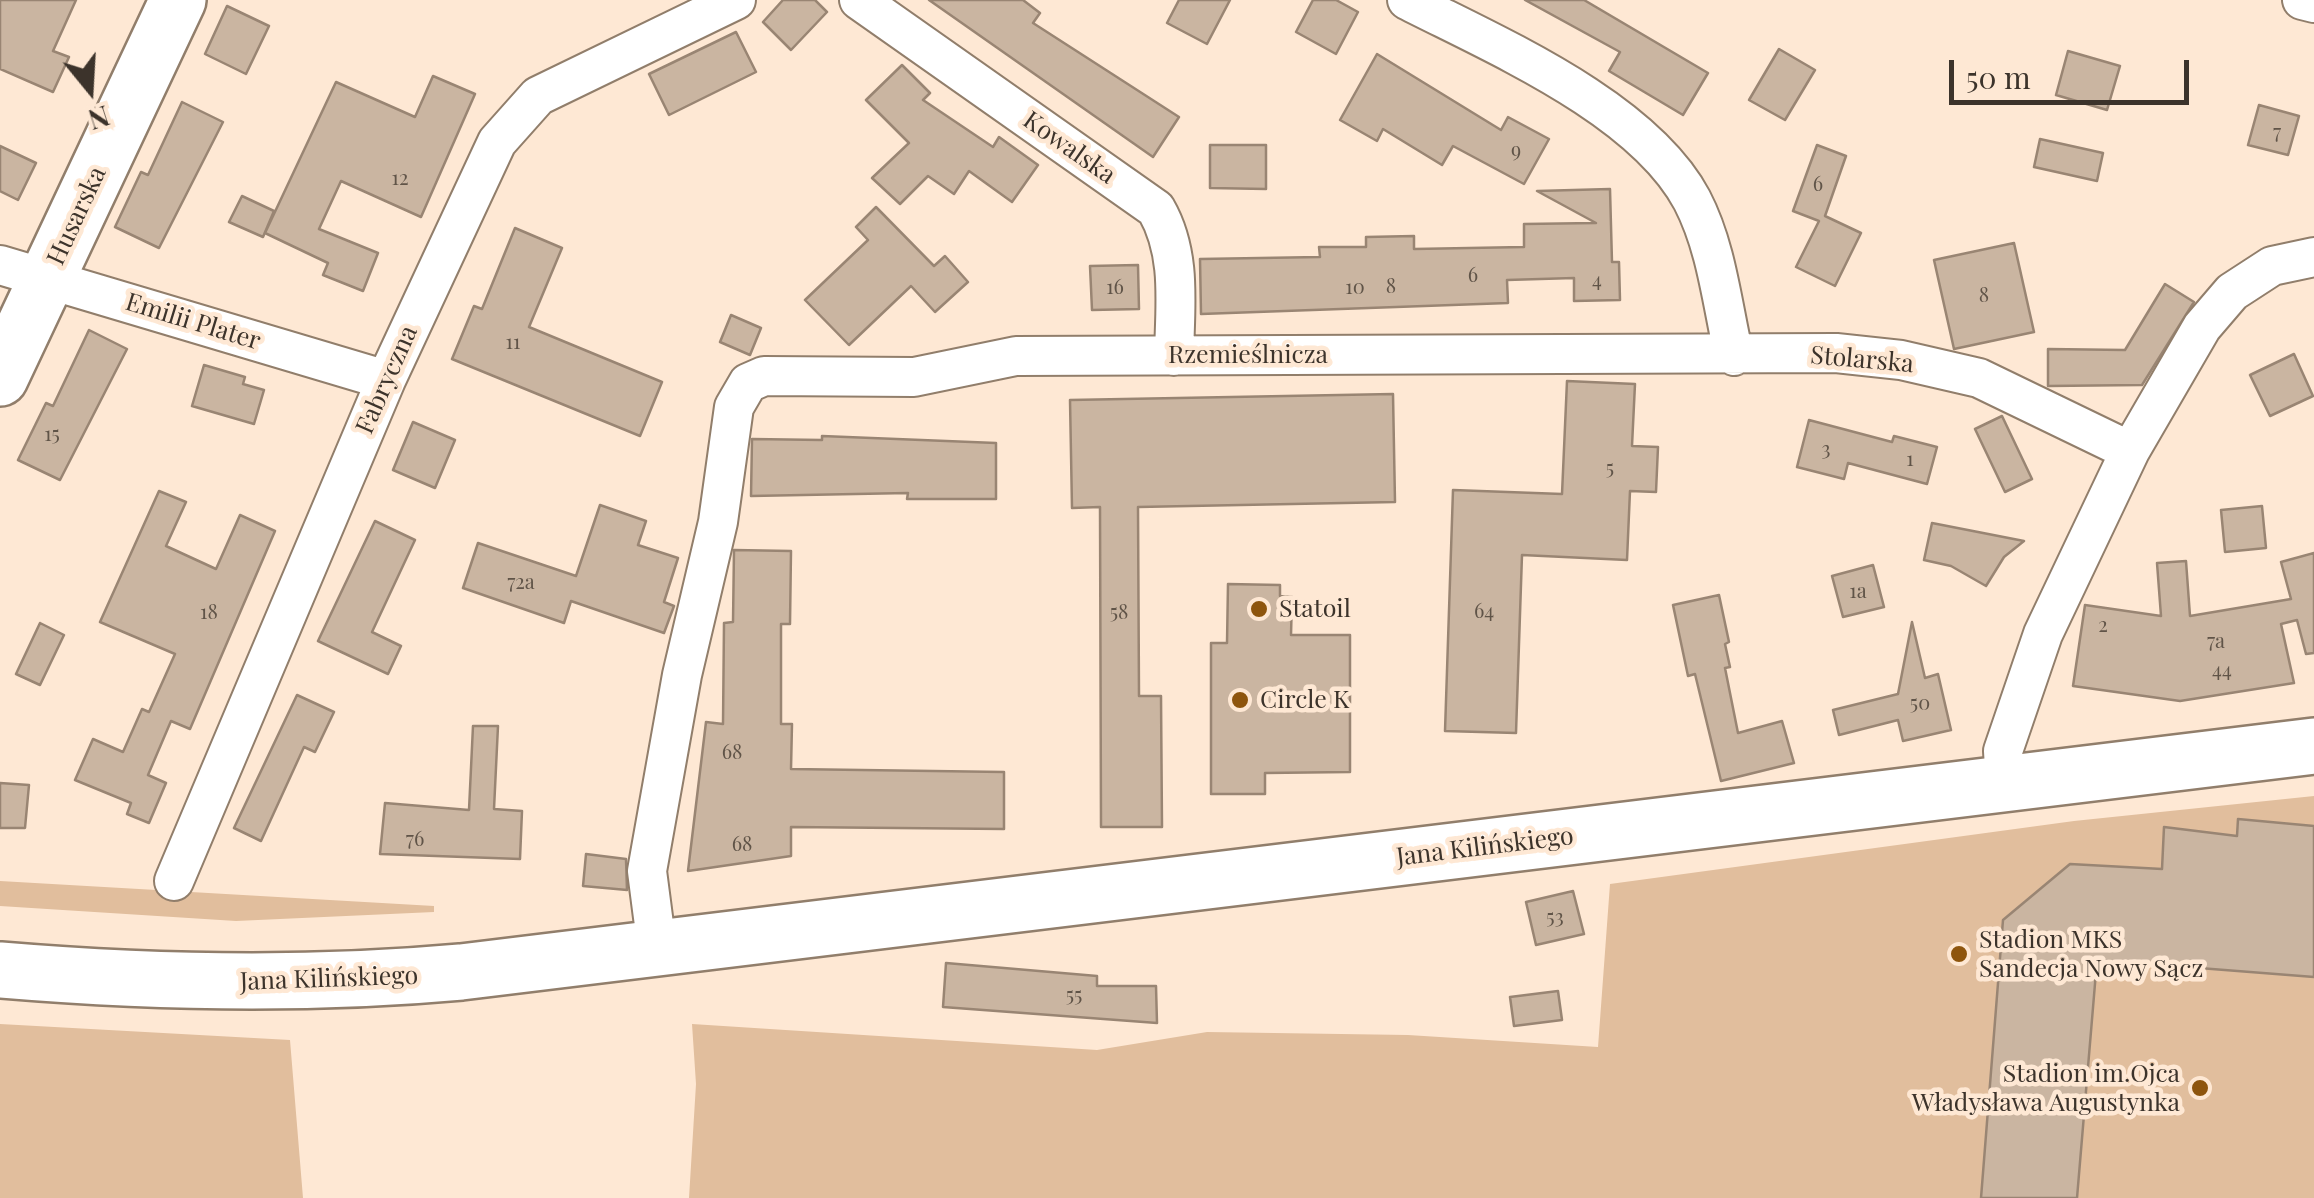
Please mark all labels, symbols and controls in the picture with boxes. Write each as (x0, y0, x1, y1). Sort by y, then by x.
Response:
north arrow (40, 40, 140, 140)
scale bar (1954, 40, 2194, 102)
text: 50 m (1966, 57, 2031, 97)
text: N (84, 98, 115, 140)
street label: Kowalska (1017, 105, 1121, 191)
house number: 7 (2273, 121, 2281, 145)
house number: 9 (1511, 139, 1521, 163)
street label: Husarska (41, 162, 113, 270)
house number: 12 (392, 167, 408, 191)
house number: 6 (1813, 173, 1823, 197)
house number: 6 (1468, 264, 1478, 288)
house number: 4 (1592, 269, 1602, 293)
house number: 8 (1386, 275, 1396, 299)
house number: 16 (1106, 276, 1124, 300)
house number: 10 (1345, 276, 1365, 300)
house number: 8 (1979, 284, 1989, 308)
street label: Emilii Plater (122, 287, 264, 357)
street label: Fabryczna (350, 321, 424, 439)
house number: 11 (506, 331, 520, 355)
street label: Rzemieślnicza (1168, 340, 1328, 370)
street label: Stolarska (1809, 341, 1915, 379)
house number: 15 (44, 423, 60, 447)
house number: 3 (1821, 438, 1831, 462)
house number: 1 (1906, 448, 1914, 472)
house number: 5 (1606, 457, 1614, 481)
house number: 72a (507, 571, 535, 595)
house number: 1a (1849, 580, 1867, 604)
place label: Statoil (1279, 594, 1351, 624)
marker: Statoil (1248, 598, 1270, 620)
house number: 64 (1474, 600, 1494, 624)
house number: 18 (200, 601, 218, 625)
house number: 58 (1110, 601, 1128, 625)
house number: 2 (2098, 614, 2108, 638)
house number: 7a (2207, 630, 2225, 654)
house number: 44 (2212, 659, 2232, 683)
place label: Circle K (1260, 685, 1349, 715)
marker: Circle K (1229, 689, 1251, 711)
house number: 50 (1910, 692, 1930, 716)
house number: 68 (722, 741, 742, 765)
street label: Jana Kilińskiego (1395, 821, 1575, 873)
house number: 76 (406, 828, 424, 852)
house number: 68 (732, 833, 752, 857)
house number: 53 (1546, 906, 1564, 930)
place label: Stadion MKS Sandecja Nowy Sącz (1979, 925, 2203, 984)
marker: Stadion MKS Sandecja Nowy Sącz (1948, 943, 1970, 965)
street label: Jana Kilińskiego (239, 961, 419, 997)
house number: 55 (1066, 984, 1082, 1008)
place label: Stadion im.Ojca Władysława Augustynka (1912, 1059, 2180, 1118)
marker: Stadion im.Ojca Władysława Augustynka (2189, 1077, 2211, 1099)

